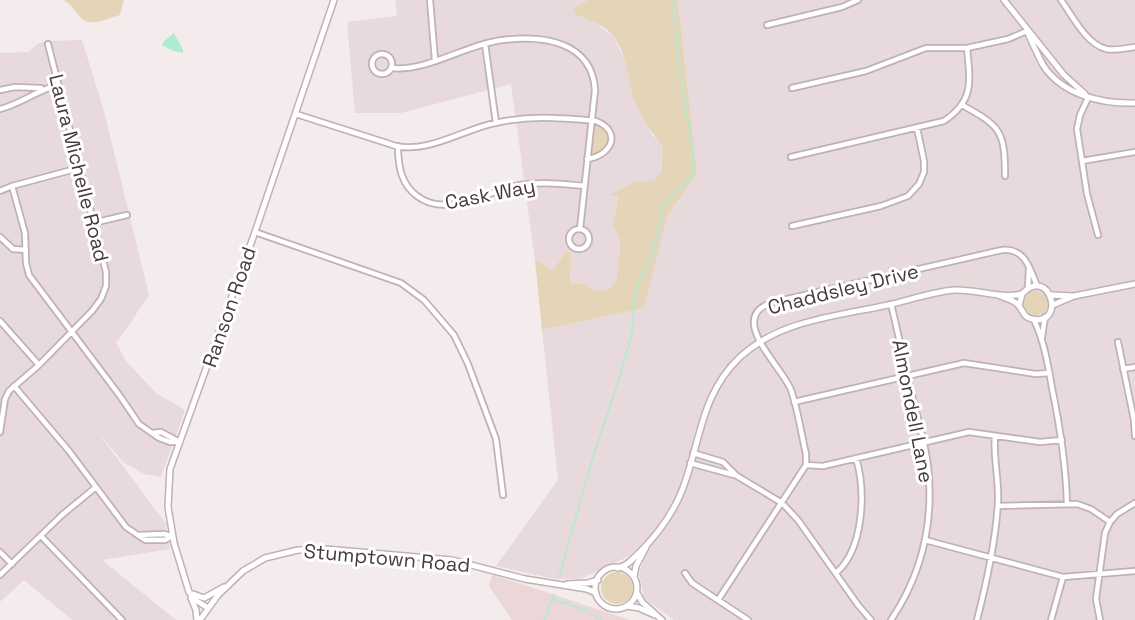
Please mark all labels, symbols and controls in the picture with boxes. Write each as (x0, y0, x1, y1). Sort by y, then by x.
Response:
street label: Laura Michelle Road (43, 72, 115, 264)
street label: Cask Way (443, 173, 537, 215)
street label: Ranson Road (196, 243, 262, 371)
street label: Chaddsley Drive (765, 258, 921, 320)
street label: Almondell Lane (886, 337, 940, 485)
street label: Stumptown Road (303, 538, 471, 578)

